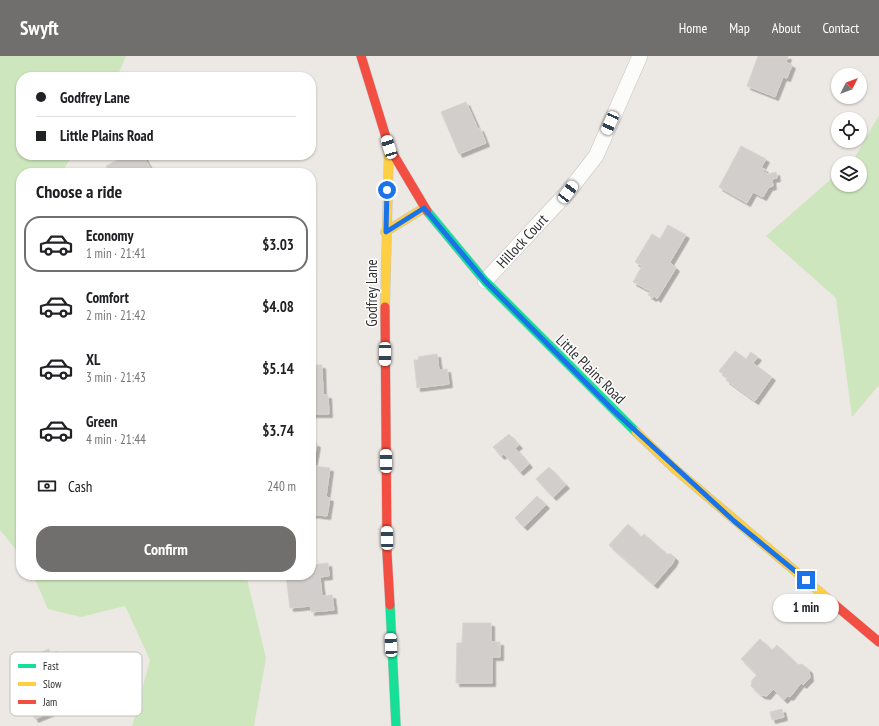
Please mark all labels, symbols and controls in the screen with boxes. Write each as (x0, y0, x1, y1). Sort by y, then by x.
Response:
text: Swyft (20, 16, 58, 40)
text: Home (679, 19, 707, 37)
text: Map (729, 19, 750, 37)
text: About (772, 19, 801, 37)
text: Contact (823, 19, 859, 37)
north arrow (831, 68, 867, 104)
map controls (831, 68, 867, 192)
text: Godfrey Lane (60, 88, 130, 107)
car (600, 110, 620, 136)
button: locate (831, 112, 867, 148)
text: Little Plains Road (60, 126, 153, 145)
car (380, 134, 398, 160)
button: layers (831, 156, 867, 192)
car (556, 179, 580, 205)
text: Choose a ride (36, 180, 122, 203)
route start (378, 181, 396, 199)
street label: Hillock Court (492, 210, 552, 272)
icon: car (38, 226, 74, 262)
text: Economy (86, 226, 134, 245)
text: $3.03 (262, 235, 294, 254)
text: 1 min · 21:41 (86, 245, 146, 262)
street label: Godfrey Lane (362, 259, 381, 327)
icon: car (38, 288, 74, 324)
text: Comfort (86, 288, 129, 307)
text: $4.08 (262, 297, 294, 316)
text: 2 min · 21:42 (86, 307, 146, 324)
street label: Little Plains Road (552, 330, 630, 408)
car (379, 342, 391, 366)
icon: car (38, 350, 74, 386)
text: XL (86, 350, 100, 369)
text: $5.14 (262, 359, 294, 378)
text: 3 min · 21:43 (86, 369, 146, 386)
icon: car (38, 412, 74, 448)
text: Green (86, 412, 118, 431)
text: $3.74 (262, 421, 294, 440)
text: 4 min · 21:44 (86, 431, 146, 448)
car (380, 449, 392, 473)
icon: cash (36, 475, 58, 497)
text: Cash (68, 477, 92, 496)
text: 240 m (267, 478, 296, 495)
button: Confirm (36, 526, 296, 572)
car (381, 526, 393, 550)
route end (797, 571, 815, 589)
callout: 1 min (773, 594, 839, 622)
text: 1 min (793, 599, 819, 616)
car (384, 633, 398, 657)
legend (10, 652, 142, 716)
text: Fast (43, 659, 59, 673)
text: Slow (43, 677, 62, 691)
text: Jam (42, 695, 57, 709)

